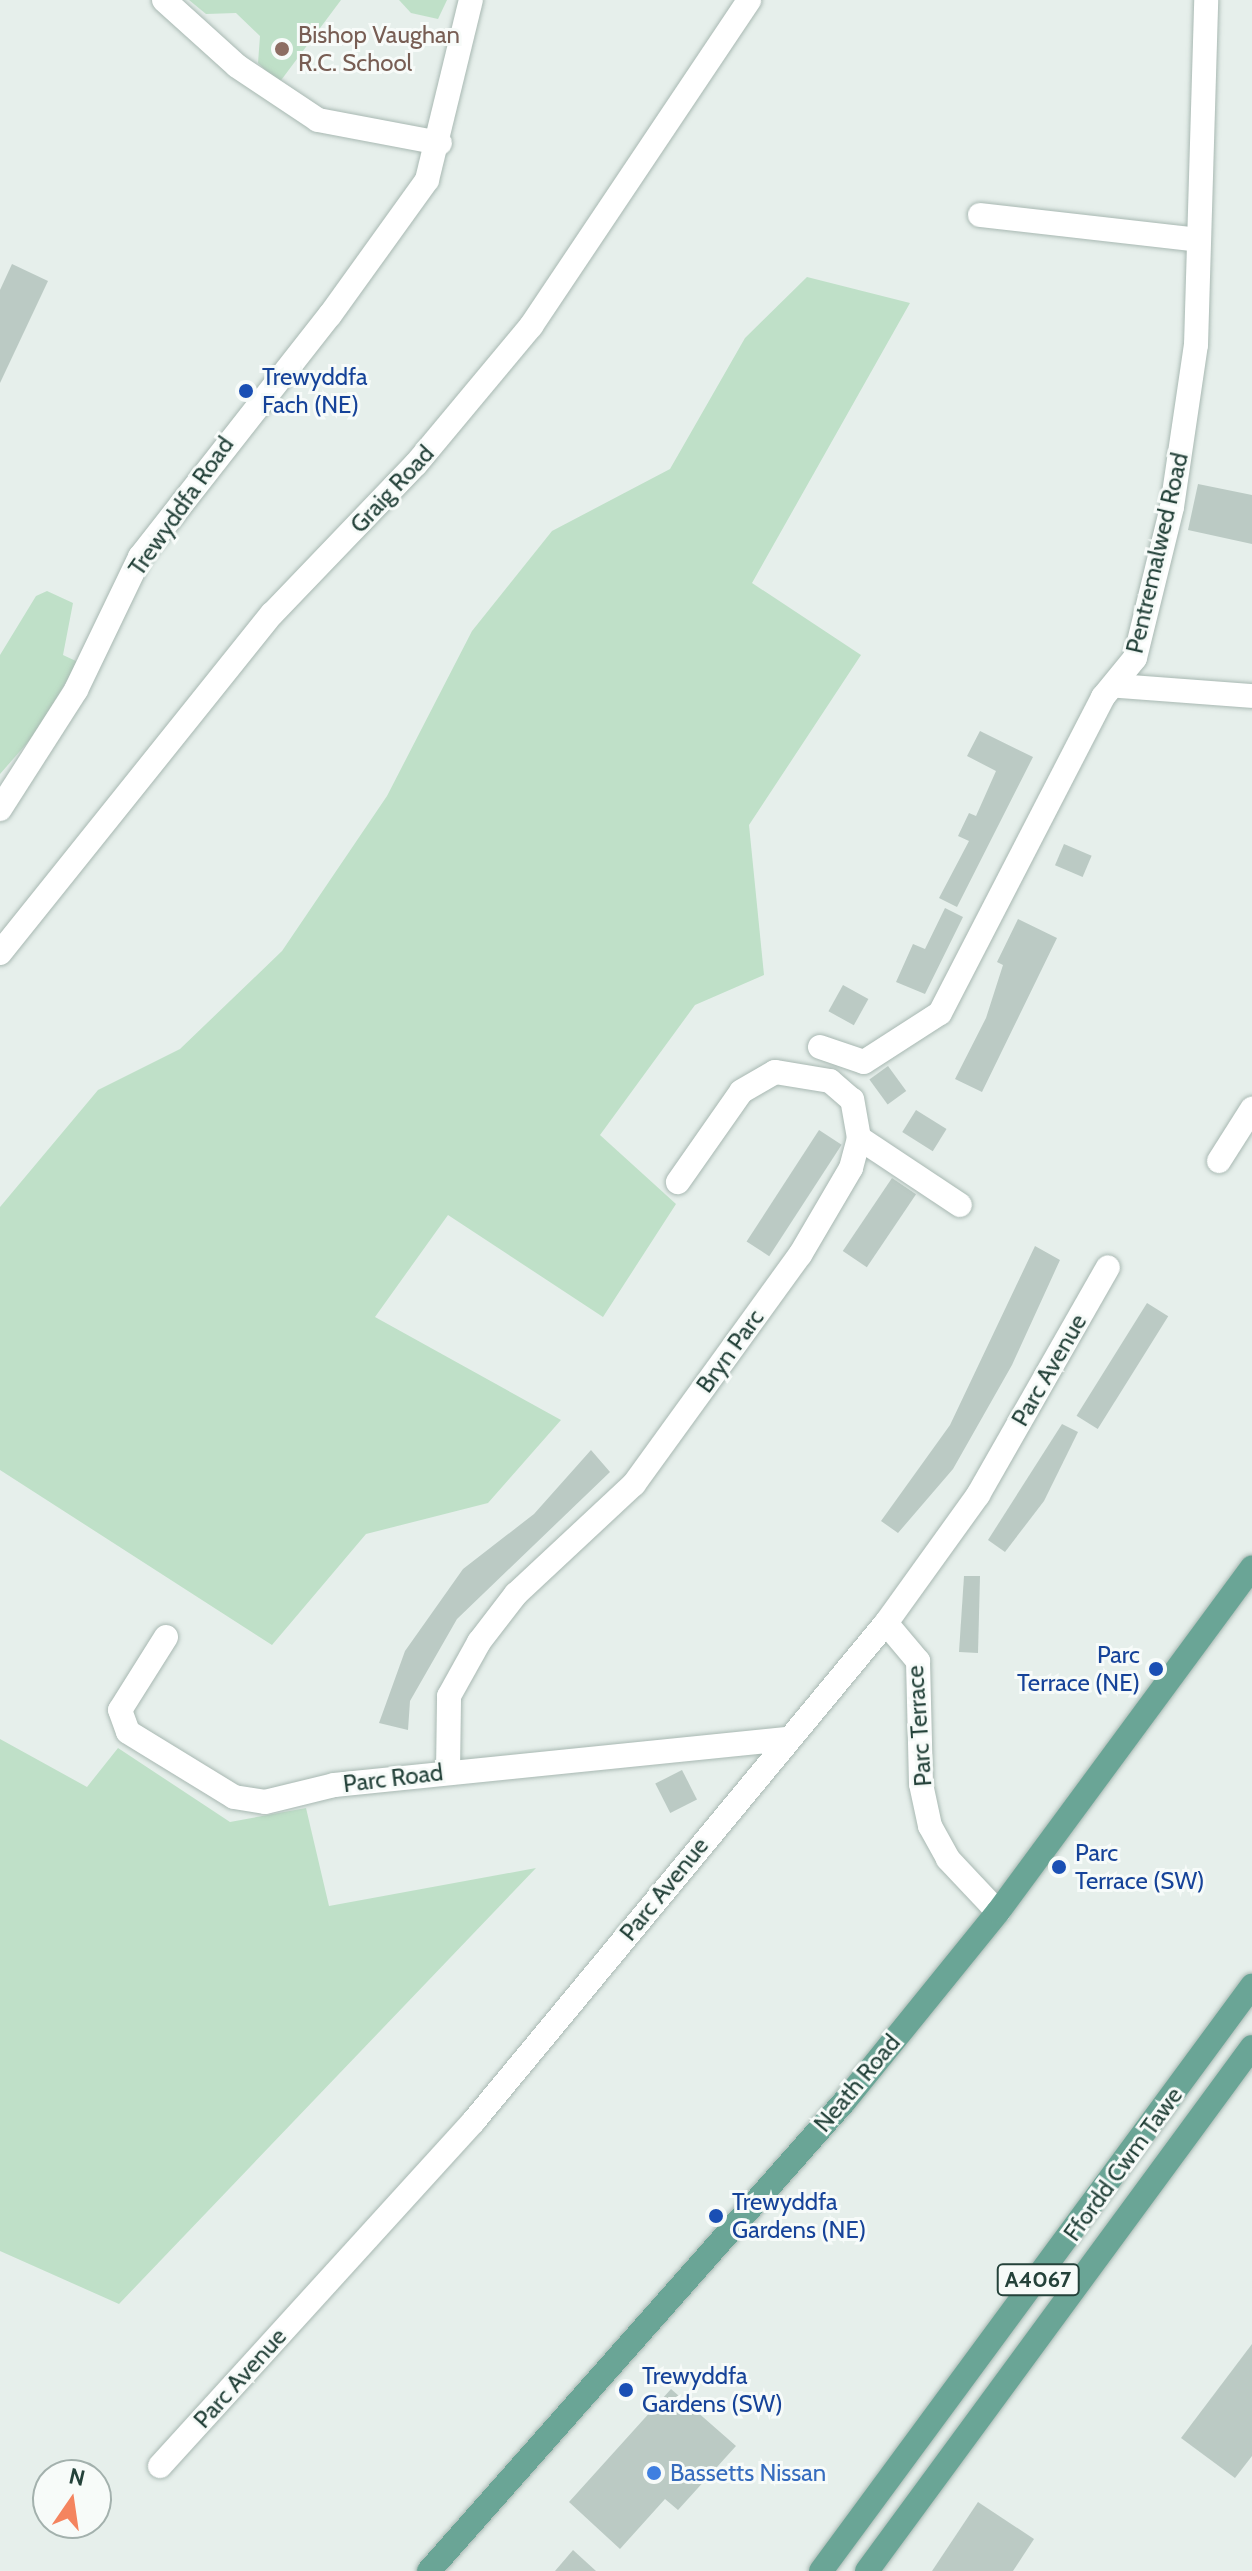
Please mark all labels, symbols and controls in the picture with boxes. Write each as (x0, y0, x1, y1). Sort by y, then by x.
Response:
place label: Bishop Vaughan R.C. School (298, 21, 460, 77)
marker: Bishop Vaughan R.C. School (273, 40, 291, 58)
place label: Trewyddfa Fach (NE) (262, 363, 368, 419)
marker: Trewyddfa Fach (NE) (237, 382, 255, 400)
street label: Trewyddfa Road (122, 431, 240, 581)
street label: Graig Road (344, 439, 440, 539)
street label: Pentremalwed Road (1120, 450, 1194, 656)
street label: Bryn Parc (690, 1304, 770, 1398)
street label: Parc Avenue (1005, 1309, 1093, 1431)
place label: Parc Terrace (NE) (1017, 1641, 1140, 1697)
marker: Parc Terrace (NE) (1147, 1660, 1165, 1678)
street label: Parc Terrace (900, 1665, 938, 1787)
street label: Parc Road (341, 1758, 445, 1798)
street label: Parc Avenue (614, 1832, 714, 1946)
place label: Parc Terrace (SW) (1075, 1839, 1205, 1895)
marker: Parc Terrace (SW) (1050, 1858, 1068, 1876)
street label: Neath Road (808, 2028, 906, 2138)
street label: Ffordd Cwm Tawe (1058, 2081, 1188, 2247)
place label: Trewyddfa Gardens (NE) (732, 2188, 866, 2244)
marker: Trewyddfa Gardens (NE) (707, 2207, 725, 2225)
road number: A4067 (996, 2262, 1080, 2298)
street label: Parc Avenue (188, 2322, 292, 2434)
place label: Trewyddfa Gardens (SW) (642, 2362, 783, 2418)
marker: Trewyddfa Gardens (SW) (617, 2381, 635, 2399)
north arrow (32, 2459, 112, 2539)
place label: Bassetts Nissan (670, 2459, 826, 2487)
text: N (66, 2462, 88, 2492)
marker: Bassetts Nissan (645, 2464, 663, 2482)

